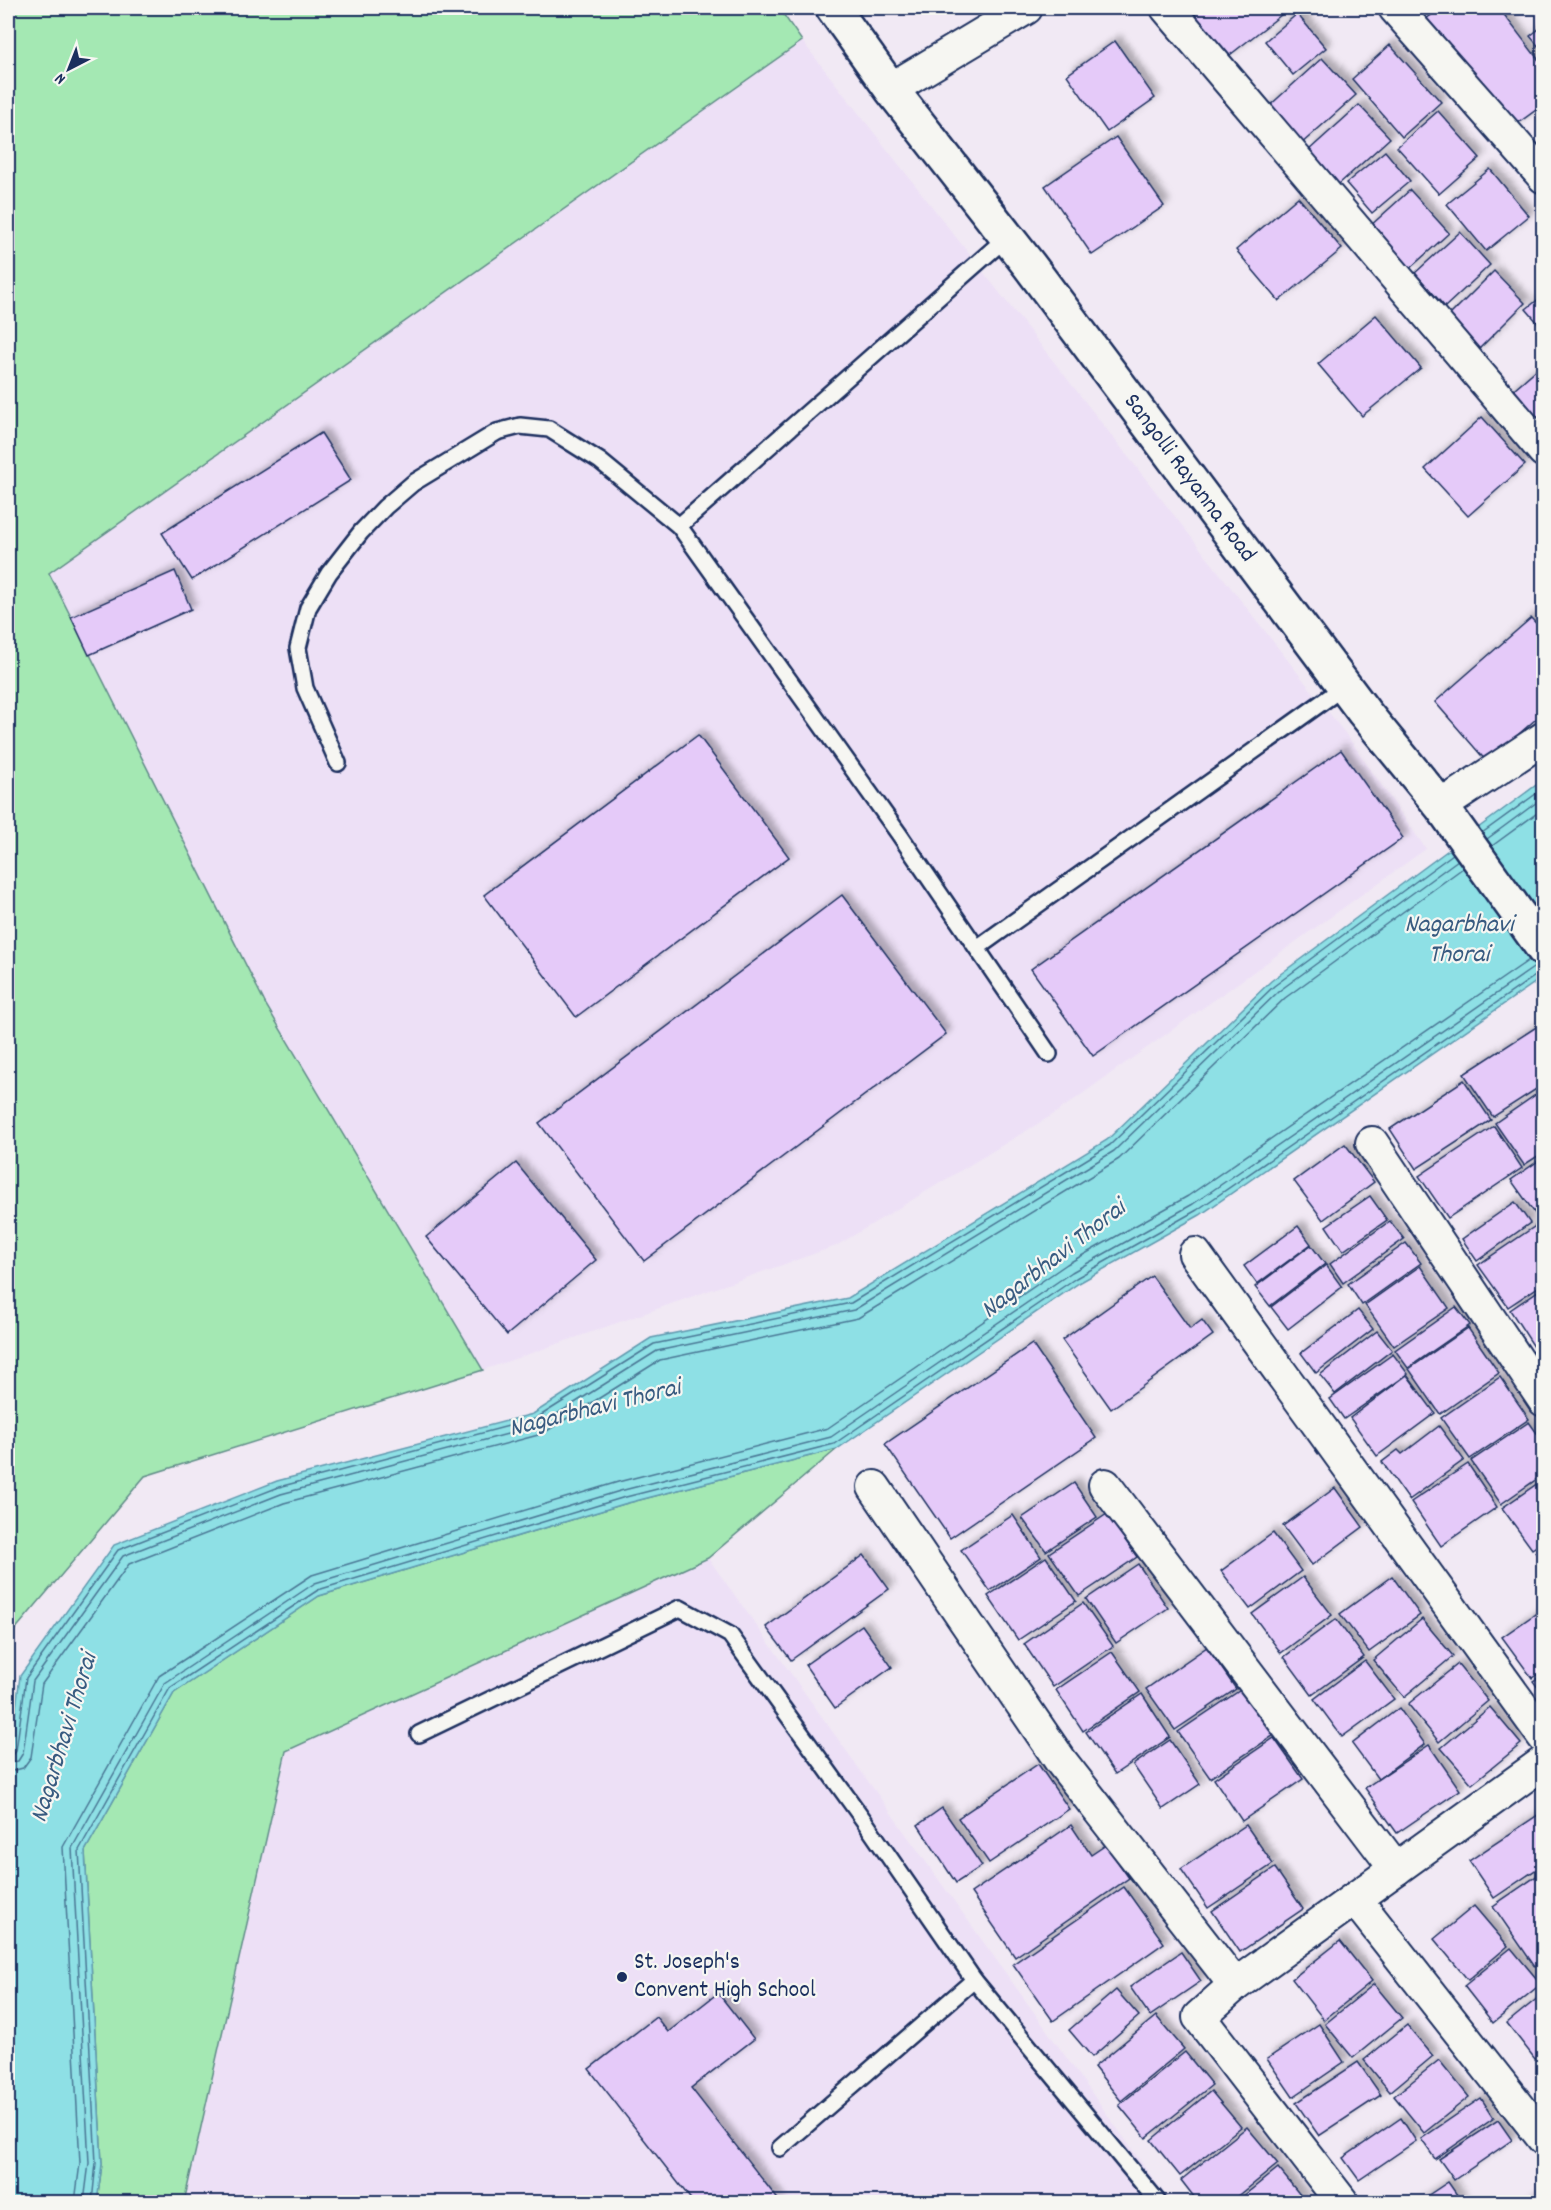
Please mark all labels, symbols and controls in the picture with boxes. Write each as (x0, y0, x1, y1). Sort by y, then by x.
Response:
north arrow (39, 39, 99, 99)
text: N (50, 67, 71, 89)
street label: Sangolli Rayanna Road (1114, 387, 1264, 570)
water label: Nagarbhavi Thorai (1404, 907, 1518, 974)
water label: Nagarbhavi Thorai (973, 1189, 1138, 1329)
water label: Nagarbhavi Thorai (505, 1369, 689, 1448)
water label: Nagarbhavi Thorai (22, 1645, 110, 1827)
place label: St. Joseph's Convent High School (634, 1946, 816, 2008)
marker: St. Joseph's Convent High School (615, 1970, 629, 1984)

